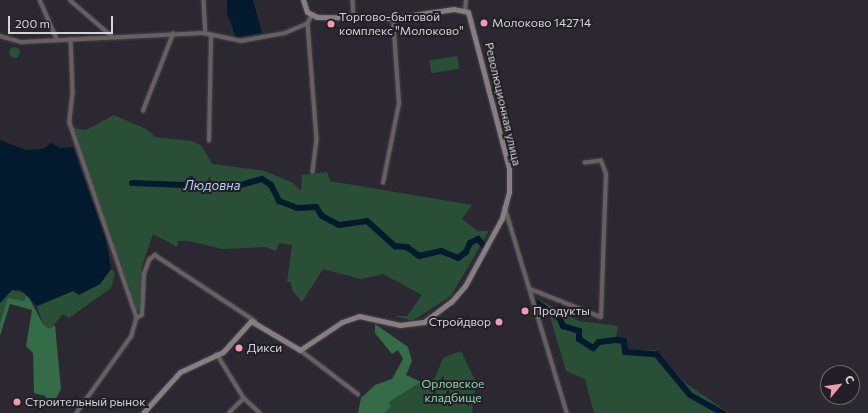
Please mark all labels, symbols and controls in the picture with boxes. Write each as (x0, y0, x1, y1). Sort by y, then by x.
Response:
scale bar (10, 8, 115, 34)
place label: Торгово-бытовой комплекс "Молоково" (339, 10, 464, 38)
text: 200 m (15, 16, 50, 30)
place label: Молоково 142714 (492, 16, 591, 30)
marker: Молоково 142714 (479, 18, 489, 28)
marker: Торгово-бытовой комплекс "Молоково" (326, 19, 336, 29)
street label: Революционная улица (482, 41, 524, 167)
water label: Людовна (184, 177, 240, 193)
place label: Продукты (533, 304, 590, 318)
marker: Продукты (520, 306, 530, 316)
place label: Стройдвор (429, 315, 491, 329)
marker: Стройдвор (494, 317, 504, 327)
place label: Дикси (247, 341, 282, 355)
marker: Дикси (234, 343, 244, 353)
north arrow (820, 365, 860, 405)
text: С (843, 373, 858, 386)
park label: Орловское кладбище (422, 377, 484, 405)
place label: Строительный рынок (25, 395, 146, 409)
marker: Строительный рынок (12, 397, 22, 407)

